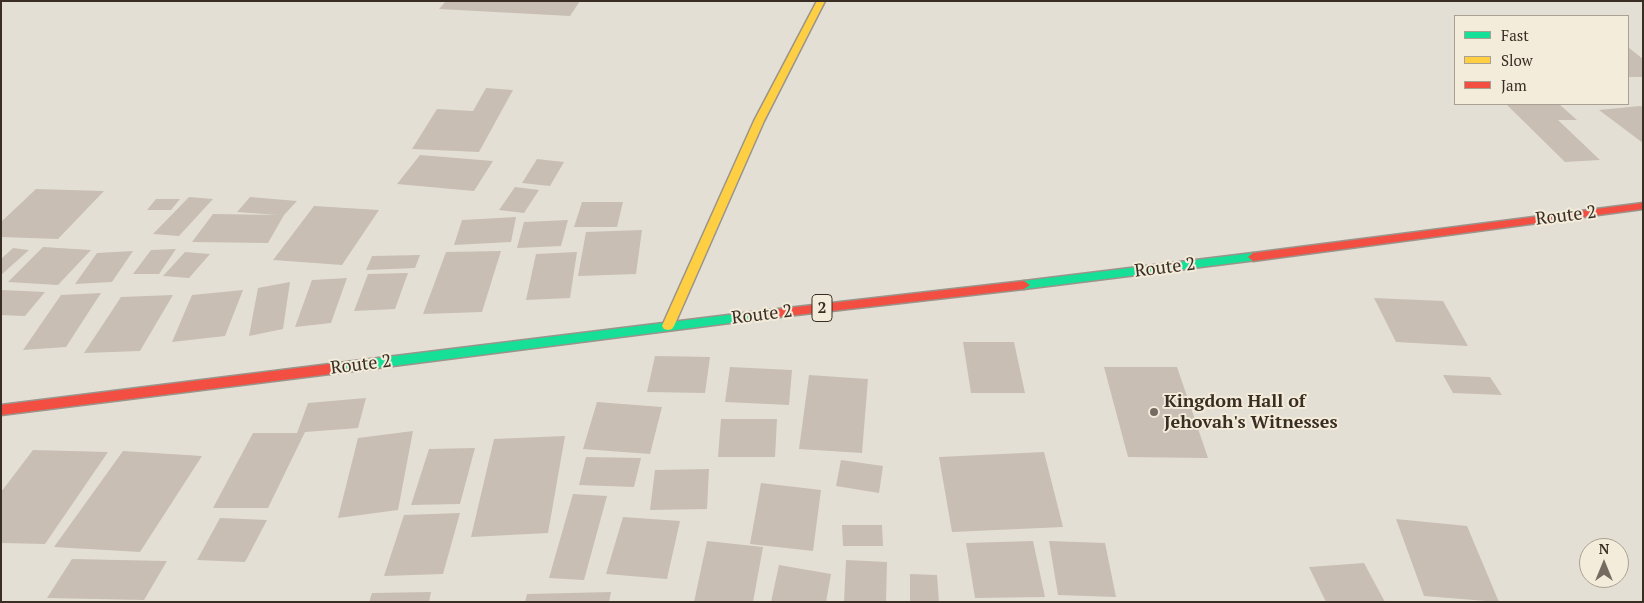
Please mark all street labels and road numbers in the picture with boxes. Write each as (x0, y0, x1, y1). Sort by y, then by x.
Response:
street label: Route 2 (1534, 202, 1598, 230)
street label: Route 2 (1133, 254, 1197, 282)
road number: 2 (812, 294, 832, 322)
street label: Route 2 (730, 301, 794, 329)
street label: Route 2 (329, 351, 393, 379)

